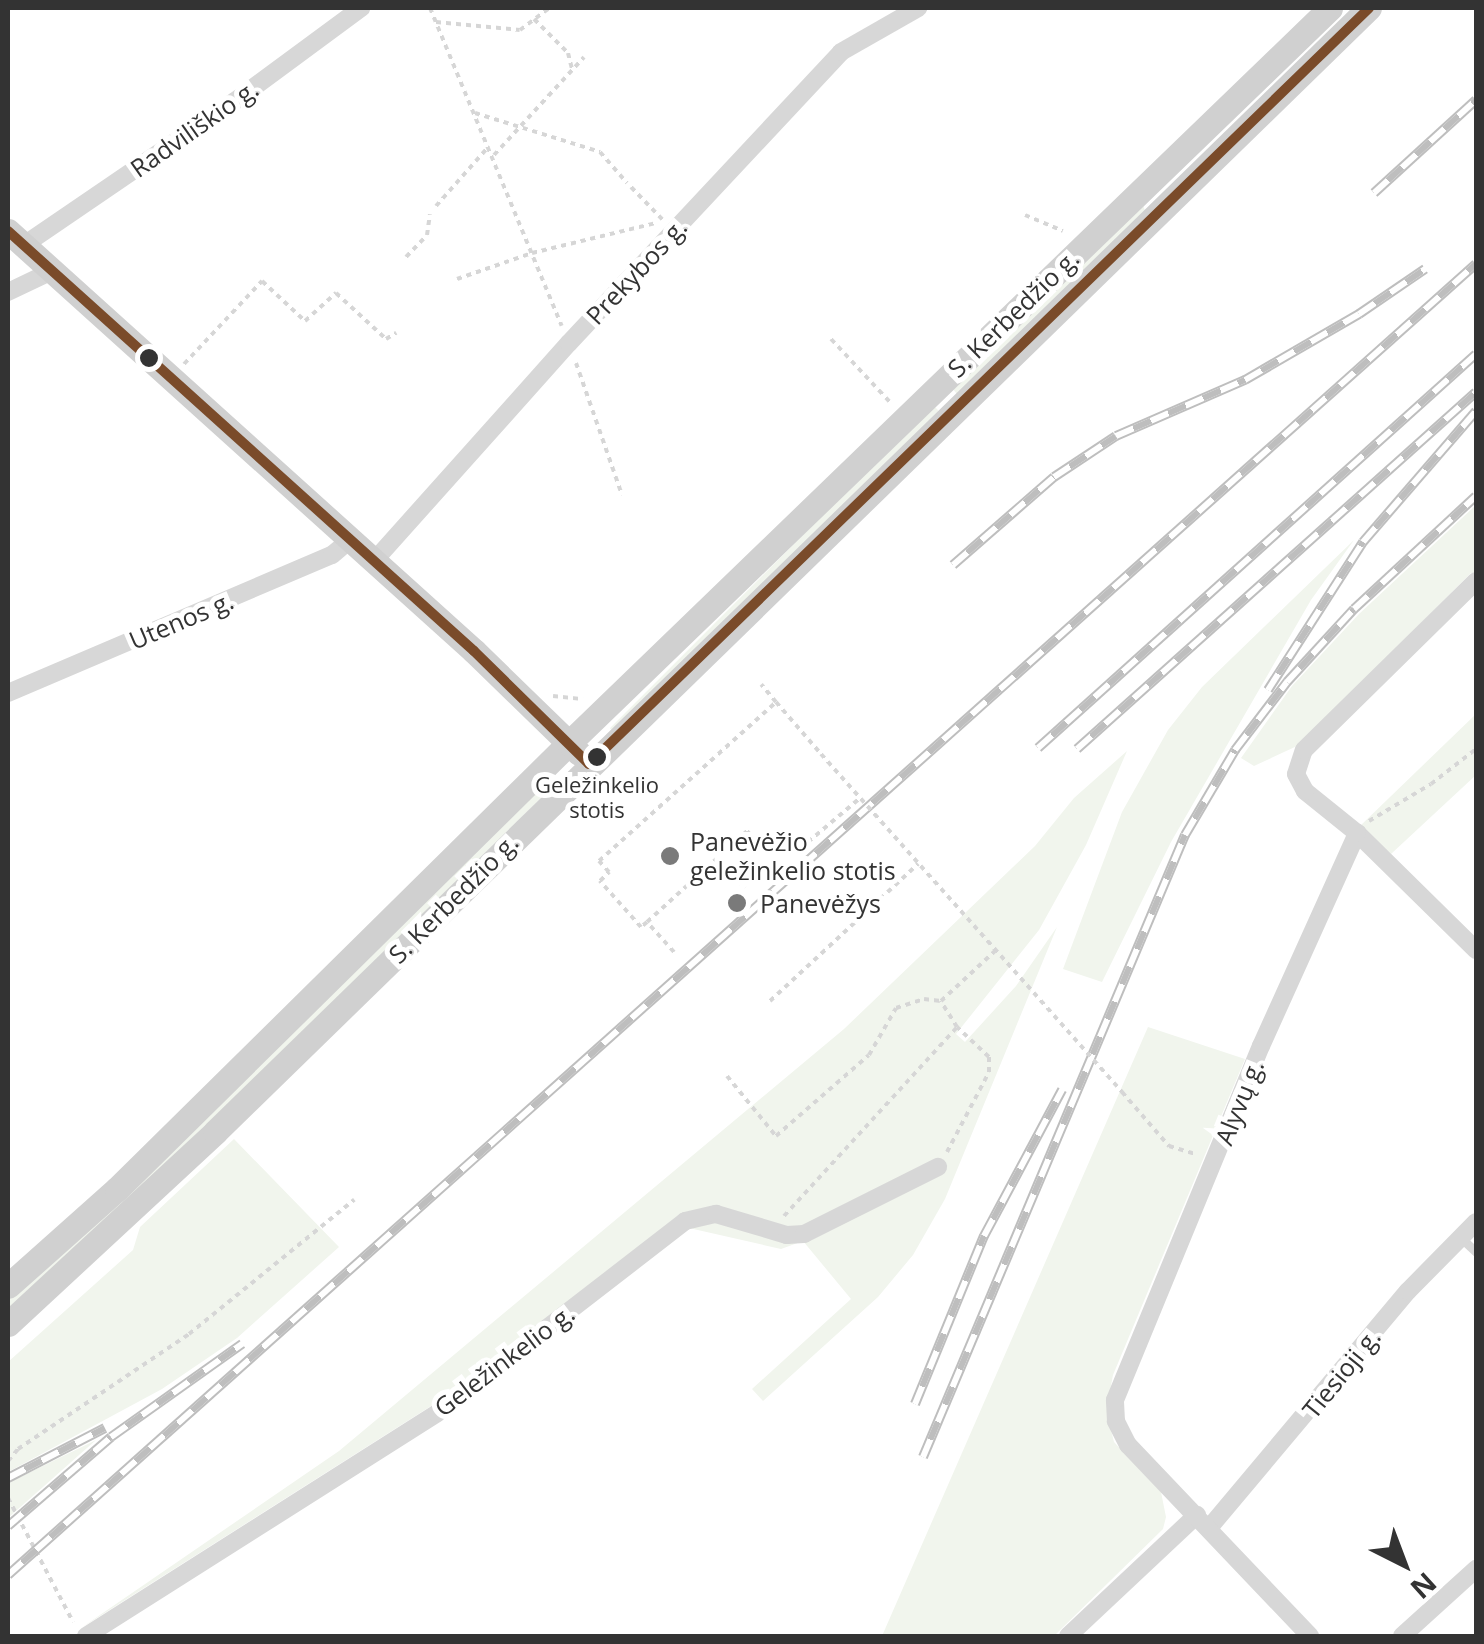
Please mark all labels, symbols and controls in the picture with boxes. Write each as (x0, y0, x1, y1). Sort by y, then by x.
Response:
street label: Radviliškio g. (124, 73, 264, 183)
street label: Prekybos g. (579, 212, 693, 330)
street label: S. Kerbedžio g. (941, 243, 1085, 383)
unlabelled marker (139, 348, 159, 368)
street label: Utenos g. (124, 585, 238, 655)
marker: Geležinkelio stotis (587, 747, 607, 767)
place label: Geležinkelio stotis (535, 771, 659, 822)
street label: S. Kerbedžio g. (382, 827, 524, 969)
place label: Panevėžio geležinkelio stotis (690, 827, 896, 886)
marker: Panevėžio geležinkelio stotis (659, 845, 681, 867)
place label: Panevėžys (760, 888, 881, 918)
marker: Panevėžys (724, 890, 750, 916)
street label: Alyvų g. (1208, 1055, 1270, 1149)
street label: Geležinkelio g. (428, 1298, 580, 1422)
street label: Tiesioji g. (1296, 1322, 1386, 1424)
north arrow (1354, 1514, 1454, 1614)
text: N (1403, 1565, 1445, 1608)

